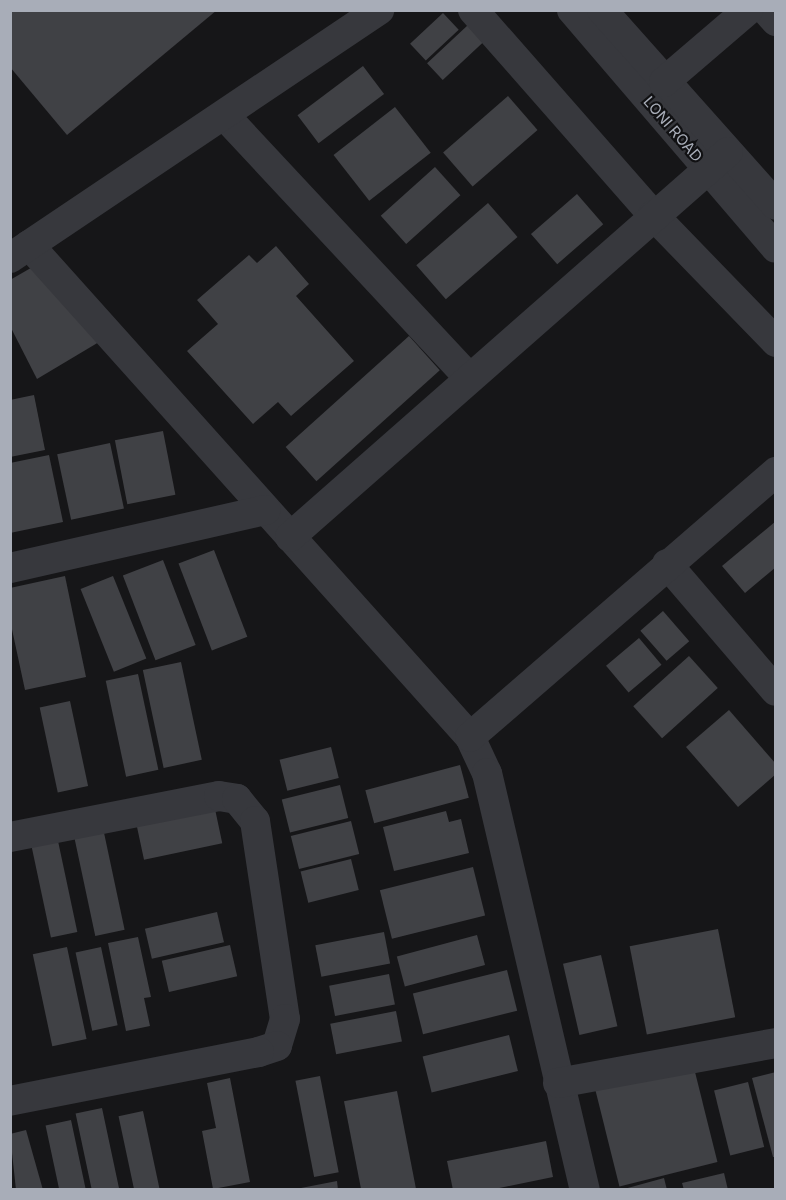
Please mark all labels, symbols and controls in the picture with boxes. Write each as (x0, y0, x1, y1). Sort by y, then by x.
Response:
street label: LONI ROAD (640, 93, 706, 165)

